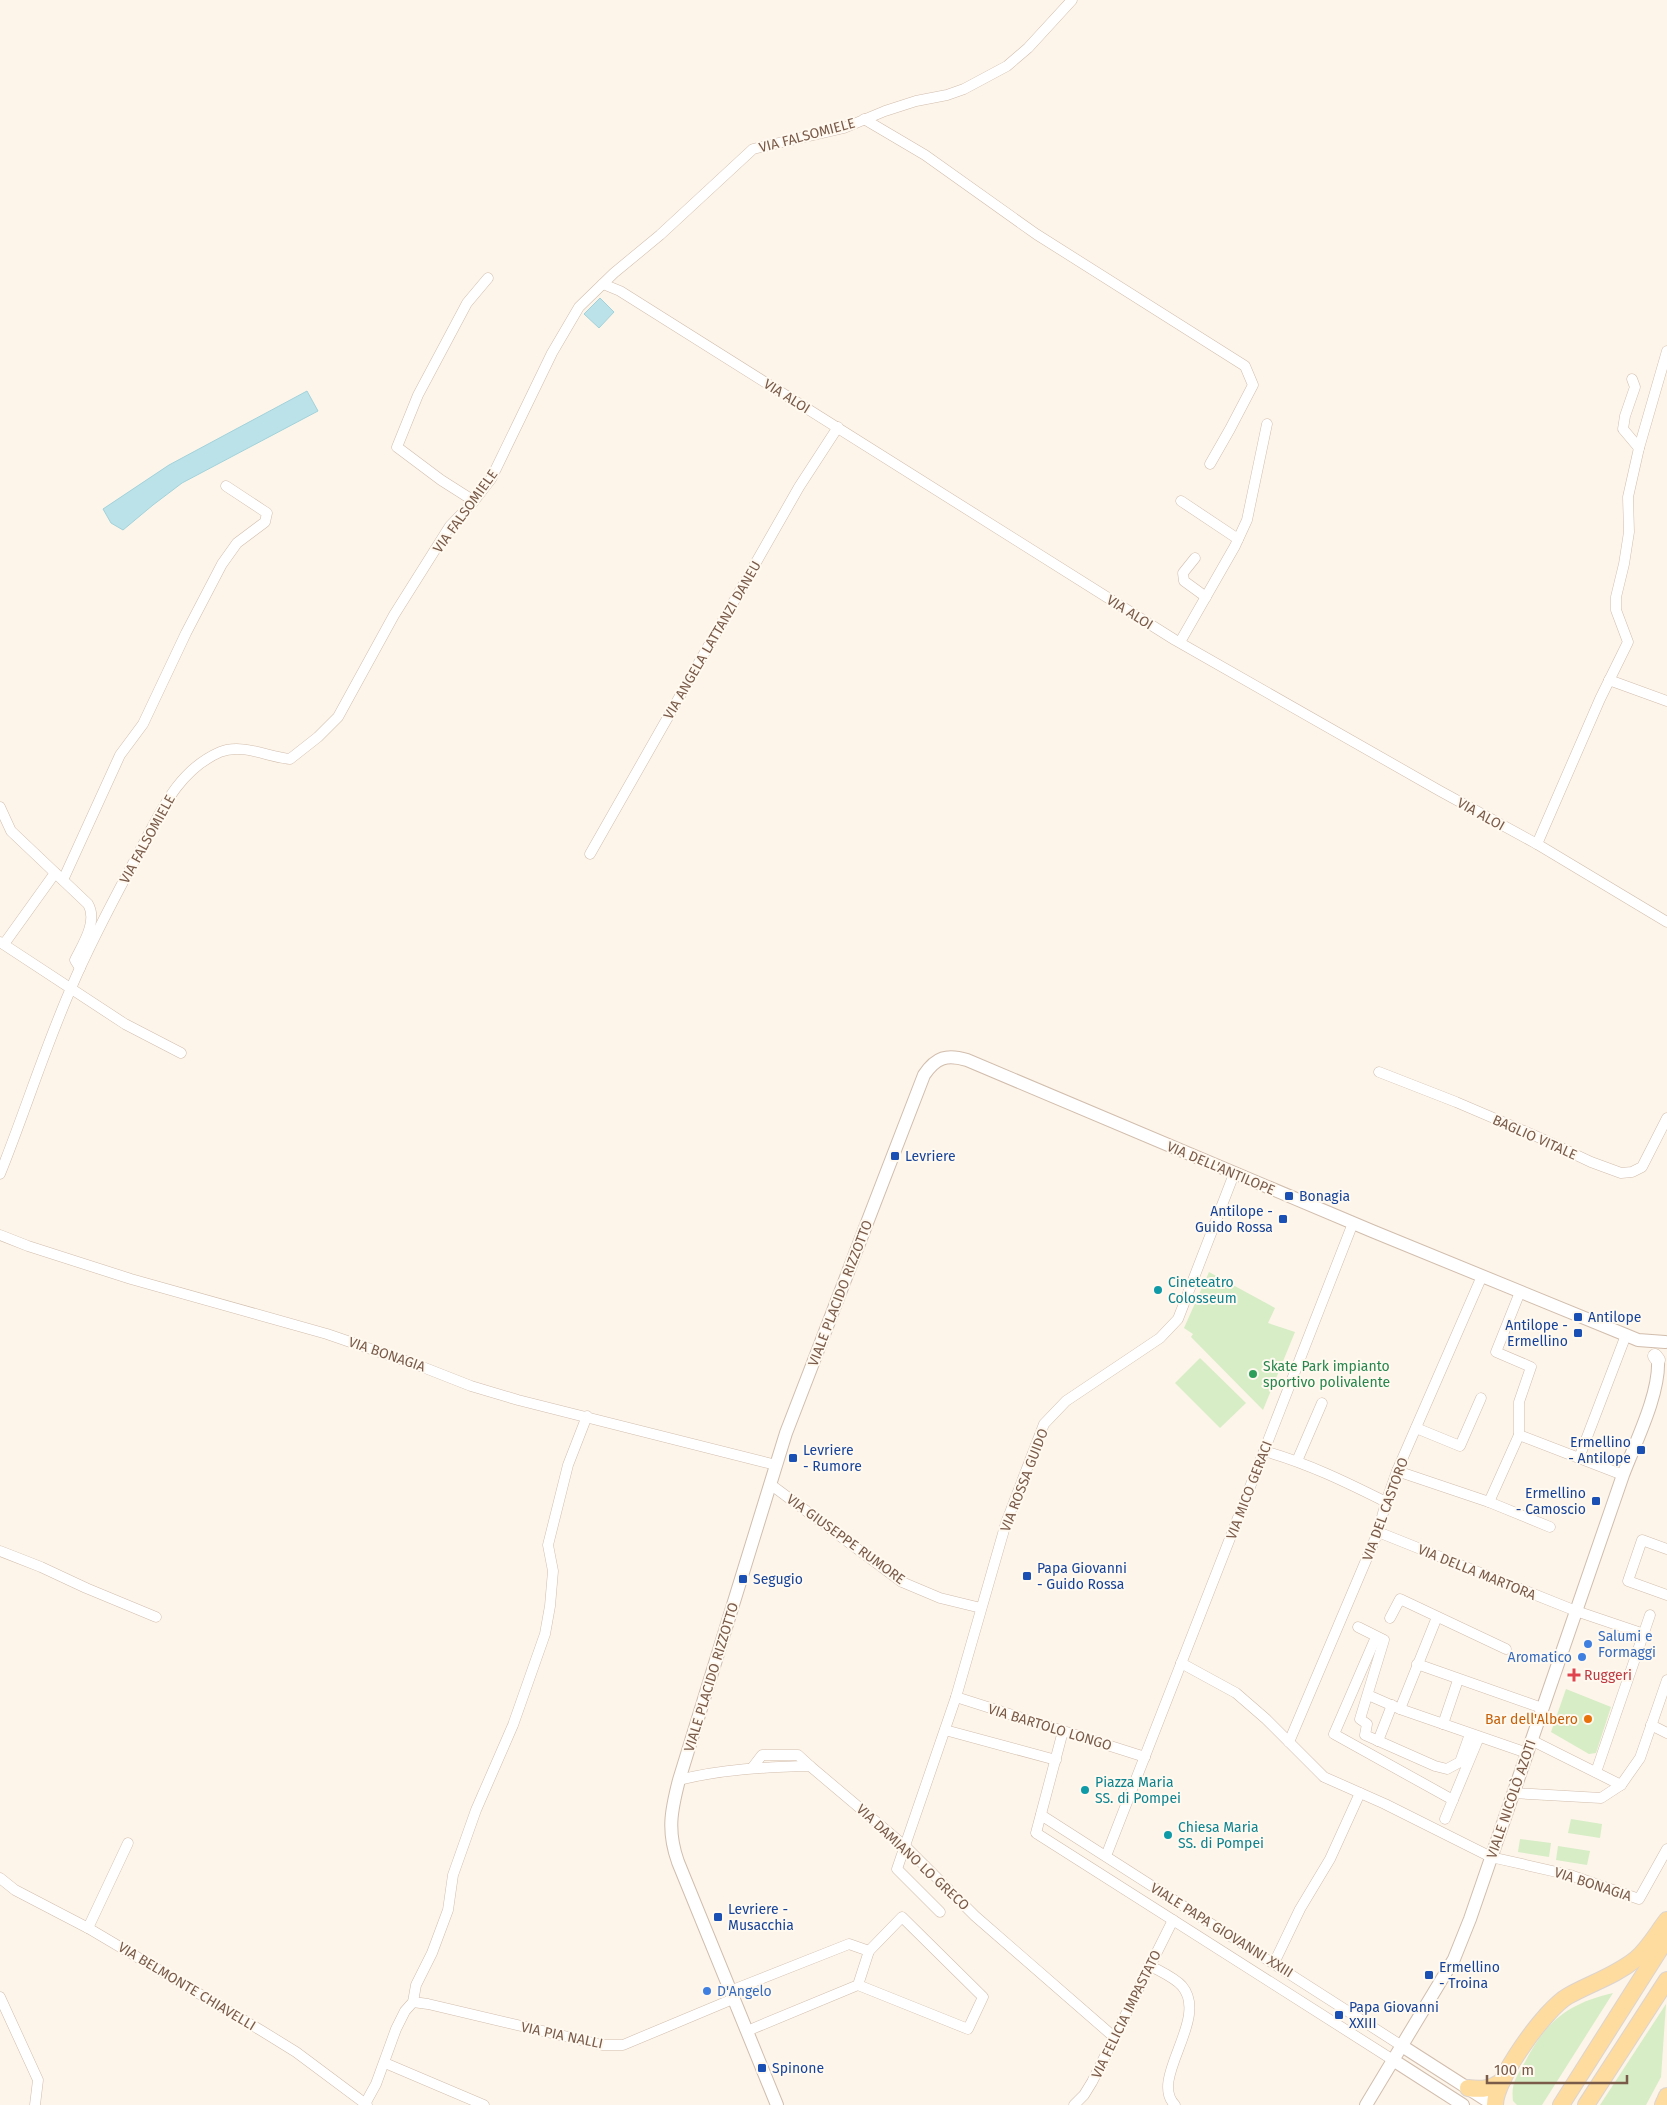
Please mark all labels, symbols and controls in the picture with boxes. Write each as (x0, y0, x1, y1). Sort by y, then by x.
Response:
street label: VIA FALSOMIELE (757, 114, 857, 156)
street label: VIA ALOI (760, 375, 813, 417)
street label: VIA FALSOMIELE (429, 466, 501, 556)
street label: VIA ANGELA LATTANZI DANEU (660, 558, 765, 723)
street label: VIA ALOI (1103, 591, 1156, 633)
street label: VIA FALSOMIELE (116, 792, 179, 887)
street label: VIA ALOI (1454, 794, 1508, 834)
street label: BAGLIO VITALE (1490, 1111, 1580, 1164)
street label: VIA DELL'ANTILOPE (1164, 1138, 1277, 1199)
place label: Levriere (905, 1148, 956, 1165)
marker: Levriere (889, 1150, 901, 1162)
place label: Bonagia (1299, 1188, 1350, 1205)
marker: Bonagia (1283, 1190, 1295, 1202)
place label: Antilope - Guido Rossa (1195, 1203, 1273, 1236)
marker: Antilope - Guido Rossa (1277, 1213, 1289, 1225)
street label: VIALE PLACIDO RIZZOTTO (805, 1218, 876, 1369)
place label: Cineteatro Colosseum (1168, 1274, 1237, 1307)
marker: Cineteatro Colosseum (1152, 1284, 1164, 1296)
place label: Antilope (1588, 1309, 1641, 1326)
marker: Antilope (1572, 1311, 1584, 1323)
place label: Antilope - Ermellino (1505, 1317, 1568, 1350)
marker: Antilope - Ermellino (1572, 1327, 1584, 1339)
street label: VIA BONAGIA (346, 1333, 428, 1376)
place label: Skate Park impianto sportivo polivalente (1263, 1358, 1390, 1391)
marker: Skate Park impianto sportivo polivalente (1247, 1368, 1259, 1380)
street label: VIA ROSSA GUIDO (997, 1426, 1052, 1534)
place label: Ermellino - Antilope (1568, 1434, 1631, 1467)
street label: VIA MICO GERACI (1223, 1438, 1276, 1542)
place label: Levriere - Rumore (803, 1442, 862, 1475)
marker: Ermellino - Antilope (1635, 1444, 1647, 1456)
marker: Levriere - Rumore (787, 1452, 799, 1464)
street label: VIA DEL CASTORO (1359, 1455, 1412, 1563)
place label: Ermellino - Camoscio (1516, 1485, 1586, 1518)
street label: VIA GIUSEPPE RUMORE (783, 1491, 908, 1588)
marker: Ermellino - Camoscio (1590, 1495, 1602, 1507)
street label: VIA DELLA MARTORA (1415, 1541, 1538, 1604)
place label: Papa Giovanni - Guido Rossa (1037, 1560, 1127, 1593)
marker: Papa Giovanni - Guido Rossa (1021, 1570, 1033, 1582)
place label: Segugio (753, 1571, 803, 1588)
marker: Segugio (737, 1573, 749, 1585)
street label: VIALE PLACIDO RIZZOTTO (681, 1600, 742, 1754)
place label: Salumi e Formaggi (1598, 1628, 1656, 1661)
marker: Salumi e Formaggi (1582, 1638, 1594, 1650)
place label: Aromatico (1508, 1649, 1572, 1666)
marker: Aromatico (1576, 1651, 1588, 1663)
place label: Ruggeri (1584, 1667, 1632, 1684)
marker: Ruggeri (1568, 1669, 1580, 1681)
street label: VIA BARTOLO LONGO (986, 1701, 1114, 1754)
place label: Bar dell'Albero (1485, 1711, 1578, 1728)
marker: Bar dell'Albero (1582, 1713, 1594, 1725)
street label: VIALE NICOLÒ AZOTI (1482, 1737, 1540, 1861)
place label: Piazza Maria SS. di Pompei (1095, 1774, 1181, 1807)
marker: Piazza Maria SS. di Pompei (1079, 1784, 1091, 1796)
street label: VIA DAMIANO LO GRECO (853, 1801, 973, 1914)
place label: Chiesa Maria SS. di Pompei (1178, 1819, 1264, 1852)
marker: Chiesa Maria SS. di Pompei (1162, 1829, 1174, 1841)
street label: VIA BONAGIA (1552, 1864, 1634, 1905)
street label: VIALE PAPA GIOVANNI XXIII (1147, 1879, 1296, 1981)
place label: Levriere - Musacchia (728, 1901, 794, 1934)
marker: Levriere - Musacchia (712, 1911, 724, 1923)
street label: VIA BELMONTE CHIAVELLI (115, 1939, 259, 2034)
street label: VIA FELICIA IMPASTATO (1088, 1947, 1165, 2081)
place label: Ermellino - Troina (1439, 1959, 1500, 1992)
marker: Ermellino - Troina (1423, 1969, 1435, 1981)
place label: D'Angelo (717, 1983, 772, 2000)
marker: D'Angelo (701, 1985, 713, 1997)
place label: Papa Giovanni XXIII (1349, 1999, 1439, 2032)
marker: Papa Giovanni XXIII (1333, 2009, 1345, 2021)
street label: VIA PIA NALLI (519, 2019, 604, 2052)
scale bar (1487, 2052, 1627, 2084)
place label: Spinone (772, 2060, 824, 2077)
text: 100 m (1494, 2061, 1534, 2079)
marker: Spinone (756, 2062, 768, 2074)

